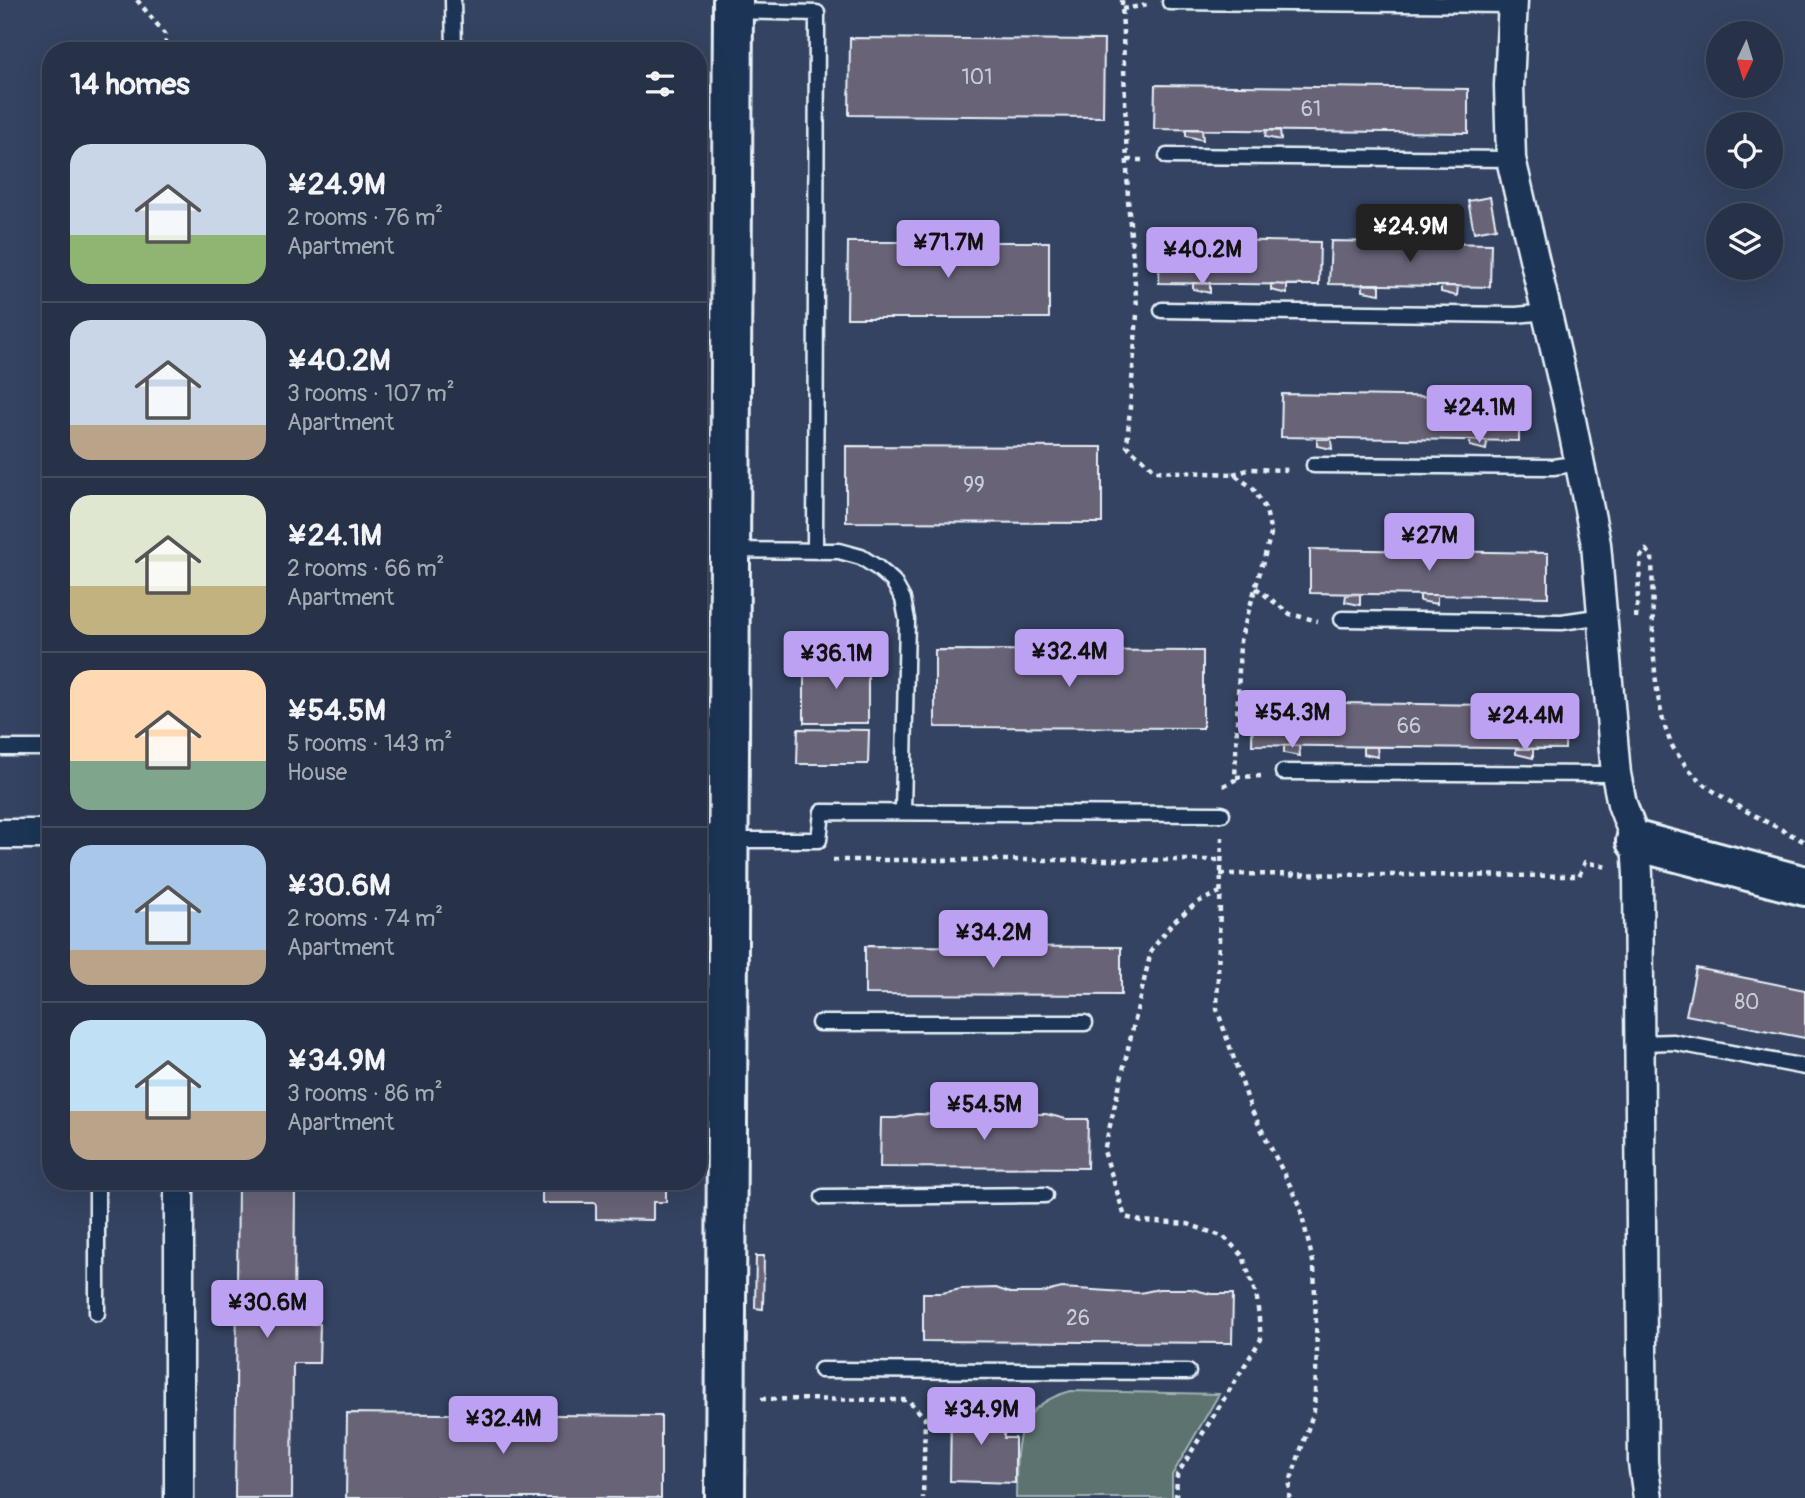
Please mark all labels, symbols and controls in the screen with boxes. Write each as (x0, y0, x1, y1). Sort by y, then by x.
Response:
north arrow (1706, 21, 1783, 98)
map controls (1706, 21, 1783, 280)
house number: 101 (962, 64, 992, 91)
icon: filters (641, 65, 679, 103)
text: 14 homes (70, 66, 190, 103)
house number: 61 (1301, 96, 1321, 123)
button: locate (1706, 112, 1783, 189)
text: ¥24.9M (287, 166, 386, 203)
icon: home (126, 172, 210, 256)
text: 2 rooms · 76 m² (287, 203, 443, 232)
button: layers (1706, 203, 1783, 280)
pin: ¥24.9M (1353, 204, 1467, 264)
text: ¥24.9M (1372, 212, 1448, 241)
pin: ¥71.7M (891, 220, 1005, 280)
text: ¥71.7M (913, 228, 983, 257)
pin: ¥40.2M (1145, 228, 1259, 287)
text: Apartment (287, 232, 394, 261)
text: ¥40.2M (1162, 235, 1242, 264)
text: ¥40.2M (287, 342, 391, 379)
icon: home (126, 348, 210, 432)
text: 3 rooms · 107 m² (287, 379, 455, 408)
pin: ¥24.1M (1422, 386, 1536, 445)
text: ¥24.1M (1443, 393, 1515, 422)
text: Apartment (287, 408, 394, 437)
house number: 99 (963, 472, 985, 499)
pin: ¥27M (1388, 514, 1470, 573)
text: ¥24.1M (287, 517, 382, 554)
text: ¥27M (1400, 521, 1458, 550)
icon: home (126, 523, 210, 607)
text: 2 rooms · 66 m² (287, 554, 444, 583)
text: Apartment (287, 583, 394, 612)
pin: ¥32.4M (1012, 630, 1126, 689)
pin: ¥36.1M (779, 632, 893, 691)
text: ¥32.4M (1031, 637, 1107, 666)
text: ¥36.1M (800, 639, 872, 668)
pin: ¥54.3M (1235, 690, 1349, 750)
text: ¥54.5M (287, 692, 386, 729)
pin: ¥24.4M (1468, 694, 1582, 753)
icon: home (126, 698, 210, 782)
text: ¥54.3M (1254, 698, 1330, 727)
text: ¥24.4M (1486, 701, 1564, 730)
house number: 66 (1397, 713, 1421, 740)
text: 5 rooms · 143 m² (287, 729, 452, 758)
text: House (287, 758, 347, 787)
text: ¥30.6M (287, 867, 391, 904)
icon: home (126, 873, 210, 957)
text: 2 rooms · 74 m² (287, 904, 443, 933)
pin: ¥34.2M (936, 911, 1050, 970)
text: ¥34.2M (955, 918, 1031, 947)
text: Apartment (287, 933, 394, 962)
house number: 80 (1735, 989, 1759, 1016)
text: ¥34.9M (287, 1042, 386, 1079)
icon: home (126, 1048, 210, 1132)
text: 3 rooms · 86 m² (287, 1079, 443, 1108)
pin: ¥54.5M (927, 1082, 1041, 1142)
text: ¥54.5M (946, 1090, 1022, 1119)
text: Apartment (287, 1108, 394, 1137)
pin: ¥30.6M (210, 1280, 324, 1340)
text: ¥30.6M (227, 1288, 307, 1317)
house number: 26 (1066, 1305, 1090, 1332)
pin: ¥34.9M (924, 1388, 1038, 1447)
text: ¥34.9M (943, 1395, 1019, 1424)
pin: ¥32.4M (446, 1396, 560, 1456)
text: ¥32.4M (465, 1404, 541, 1433)

